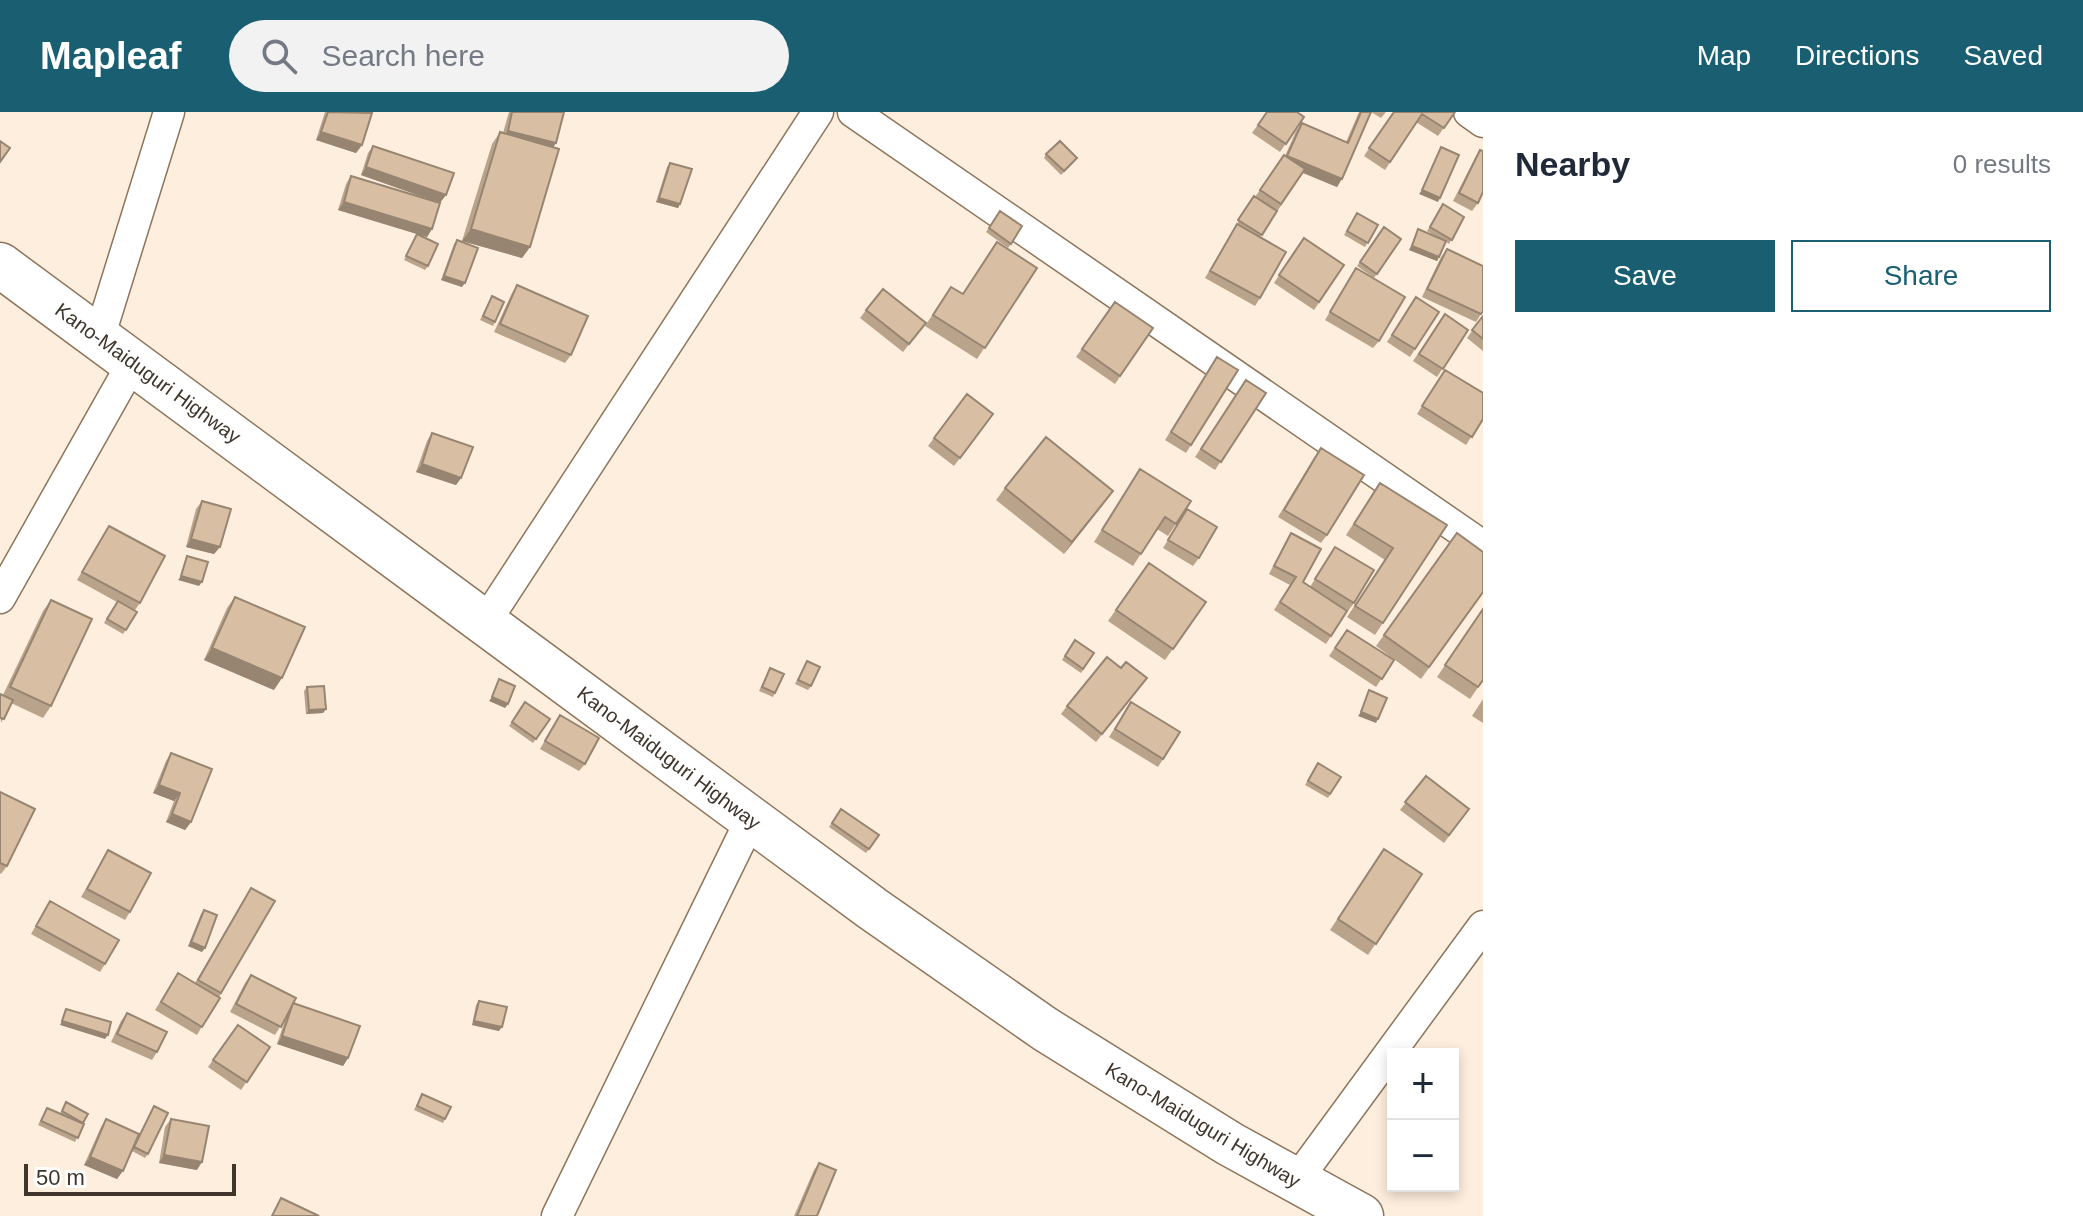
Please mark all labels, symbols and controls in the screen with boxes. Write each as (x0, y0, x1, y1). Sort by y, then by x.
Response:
search box (229, 20, 789, 92)
icon: search (257, 34, 301, 78)
text: Mapleaf (40, 35, 181, 77)
text: Search here (321, 39, 485, 72)
text: Map (1697, 40, 1751, 71)
text: Directions (1795, 40, 1920, 71)
text: Saved (1964, 40, 2043, 71)
text: Nearby (1515, 145, 1630, 183)
text: 0 results (1953, 149, 2051, 179)
button: Save (1515, 240, 1775, 312)
button: Share (1791, 240, 2051, 312)
street label: Kano-Maiduguri Highway (51, 298, 245, 448)
street label: Kano-Maiduguri Highway (573, 682, 765, 834)
map controls (1387, 1048, 1459, 1192)
button: + (1387, 1048, 1459, 1120)
street label: Kano-Maiduguri Highway (1102, 1058, 1304, 1192)
button: − (1387, 1120, 1459, 1192)
scale bar (24, 1160, 236, 1196)
text: 50 m (36, 1165, 85, 1190)

